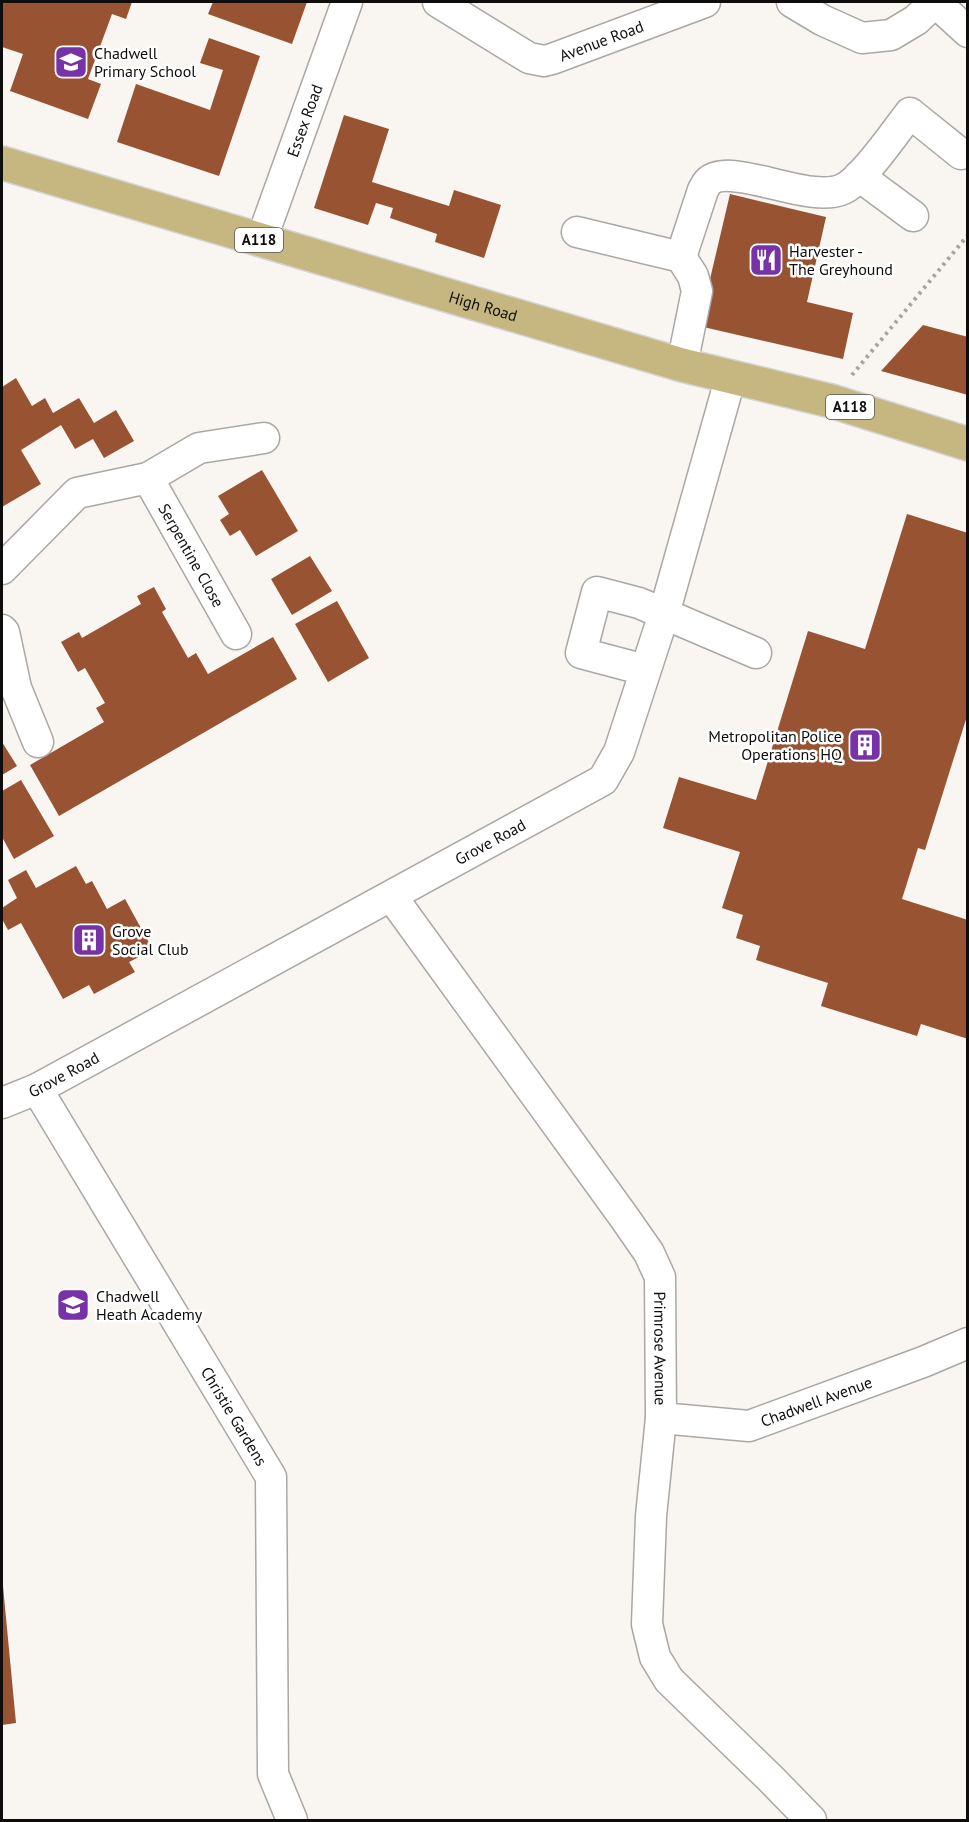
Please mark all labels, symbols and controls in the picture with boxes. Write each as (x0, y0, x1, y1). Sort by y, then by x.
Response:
street label: Avenue Road (556, 16, 646, 65)
place label: Chadwell Primary School (94, 43, 196, 81)
school or university icon: Chadwell Primary School (53, 44, 89, 80)
street label: Essex Road (282, 82, 327, 160)
road number: A118 (235, 228, 283, 252)
place label: Harvester - The Greyhound (789, 241, 893, 279)
restaurant icon: Harvester - The Greyhound (748, 242, 784, 278)
street label: High Road (447, 286, 520, 326)
road number: A118 (826, 395, 874, 419)
street label: Serpentine Close (154, 500, 229, 611)
place label: Metropolitan Police Operations HQ (708, 726, 843, 764)
building icon: Metropolitan Police Operations HQ (847, 727, 883, 763)
street label: Grove Road (451, 814, 529, 869)
place label: Grove Social Club (112, 921, 189, 959)
building icon: Grove Social Club (71, 922, 107, 958)
street label: Grove Road (25, 1047, 102, 1101)
place label: Chadwell Heath Academy (96, 1286, 203, 1324)
school or university icon: Chadwell Heath Academy (55, 1287, 91, 1323)
street label: Primrose Avenue (650, 1292, 671, 1406)
street label: Christie Gardens (197, 1363, 272, 1469)
street label: Chadwell Avenue (758, 1372, 875, 1431)

